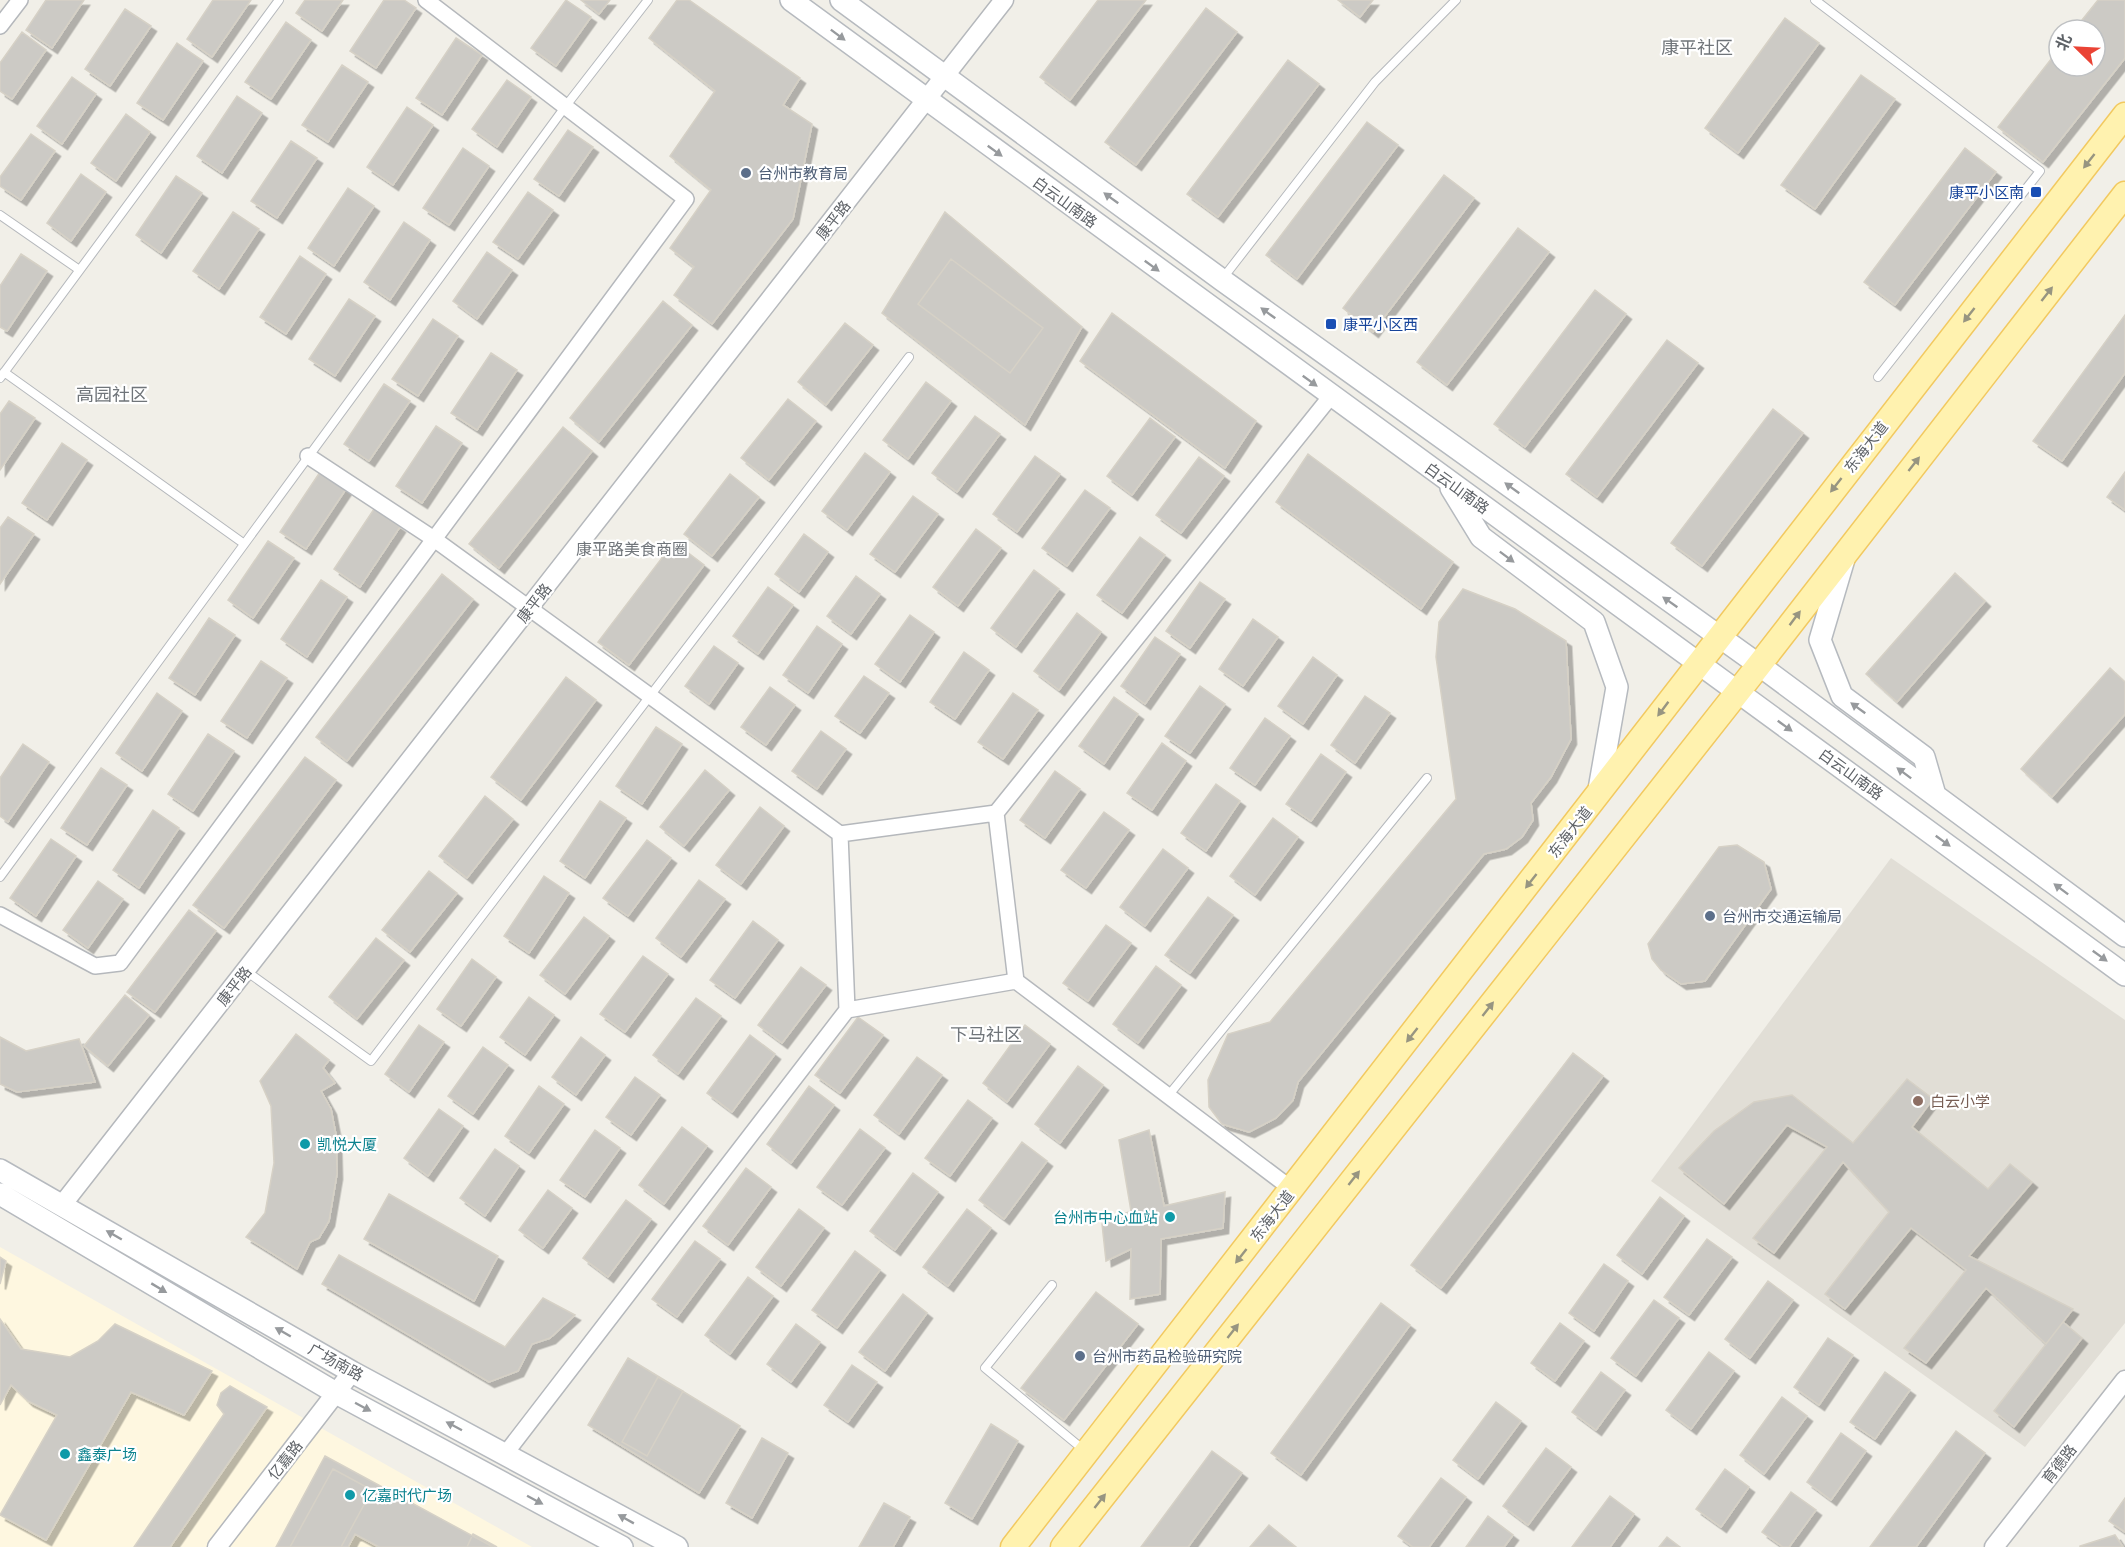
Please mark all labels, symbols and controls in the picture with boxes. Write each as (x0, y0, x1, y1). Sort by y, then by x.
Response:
north arrow (2047, 18, 2107, 78)
one-way arrow (829, 29, 845, 41)
text: 北 (2051, 31, 2076, 53)
district label: 康平社区 (1661, 36, 1733, 59)
one-way arrow (986, 145, 1002, 157)
one-way arrow (2083, 153, 2095, 169)
place label: 台州市教育局 (758, 164, 848, 183)
marker: 台州市教育局 (739, 166, 753, 180)
street label: 白云山南路 (1029, 172, 1101, 232)
place label: 康平小区南 (1949, 183, 2024, 202)
marker: 康平小区南 (2029, 185, 2043, 199)
one-way arrow (1103, 193, 1118, 205)
street label: 康平路 (812, 196, 854, 244)
one-way arrow (1144, 260, 1160, 272)
one-way arrow (2040, 286, 2053, 302)
one-way arrow (1261, 307, 1277, 319)
one-way arrow (1962, 307, 1975, 323)
place label: 康平小区西 (1343, 315, 1418, 334)
marker: 康平小区西 (1324, 317, 1338, 331)
one-way arrow (1301, 375, 1317, 387)
district label: 高园社区 (76, 383, 148, 406)
street label: 东海大道 (1840, 418, 1892, 476)
one-way arrow (1907, 456, 1920, 472)
street label: 白云山南路 (1421, 458, 1493, 518)
one-way arrow (1829, 477, 1842, 493)
one-way arrow (1504, 483, 1519, 495)
district label: 康平路美食商圈 (576, 539, 688, 559)
one-way arrow (1500, 550, 1515, 562)
street label: 康平路 (513, 579, 555, 627)
one-way arrow (1663, 596, 1679, 608)
one-way arrow (1788, 611, 1800, 626)
one-way arrow (1657, 702, 1669, 717)
one-way arrow (1851, 703, 1866, 715)
one-way arrow (1777, 720, 1793, 732)
street label: 白云山南路 (1815, 744, 1887, 804)
one-way arrow (1897, 767, 1912, 779)
street label: 东海大道 (1544, 803, 1596, 861)
one-way arrow (1934, 835, 1950, 847)
one-way arrow (1525, 873, 1538, 889)
one-way arrow (2054, 883, 2070, 895)
place label: 台州市交通运输局 (1722, 907, 1842, 926)
marker: 台州市交通运输局 (1703, 909, 1717, 923)
one-way arrow (2091, 950, 2107, 962)
street label: 康平路 (213, 962, 255, 1010)
one-way arrow (1481, 1001, 1493, 1016)
district label: 下马社区 (950, 1023, 1022, 1046)
one-way arrow (1407, 1028, 1419, 1043)
place label: 白云小学 (1930, 1092, 1990, 1111)
marker: 白云小学 (1911, 1094, 1925, 1108)
place label: 凯悦大厦 (317, 1135, 377, 1154)
marker: 凯悦大厦 (298, 1137, 312, 1151)
one-way arrow (1348, 1171, 1360, 1186)
street label: 东海大道 (1246, 1187, 1298, 1245)
place label: 台州市中心血站 (1053, 1208, 1158, 1227)
marker: 台州市中心血站 (1163, 1210, 1177, 1224)
one-way arrow (106, 1230, 123, 1240)
one-way arrow (1236, 1248, 1248, 1263)
one-way arrow (151, 1282, 167, 1293)
one-way arrow (1227, 1324, 1239, 1339)
one-way arrow (275, 1328, 292, 1338)
street label: 广场南路 (305, 1339, 367, 1385)
place label: 台州市药品检验研究院 (1092, 1347, 1242, 1366)
marker: 台州市药品检验研究院 (1073, 1349, 1087, 1363)
one-way arrow (355, 1402, 372, 1412)
one-way arrow (446, 1421, 463, 1431)
street label: 亿嘉路 (264, 1436, 306, 1484)
street label: 育德路 (2038, 1440, 2080, 1488)
place label: 鑫泰广场 (77, 1445, 137, 1464)
marker: 鑫泰广场 (58, 1447, 72, 1461)
place label: 亿嘉时代广场 (362, 1486, 452, 1505)
marker: 亿嘉时代广场 (343, 1488, 357, 1502)
one-way arrow (1093, 1493, 1106, 1509)
one-way arrow (527, 1495, 544, 1505)
one-way arrow (617, 1514, 634, 1524)

